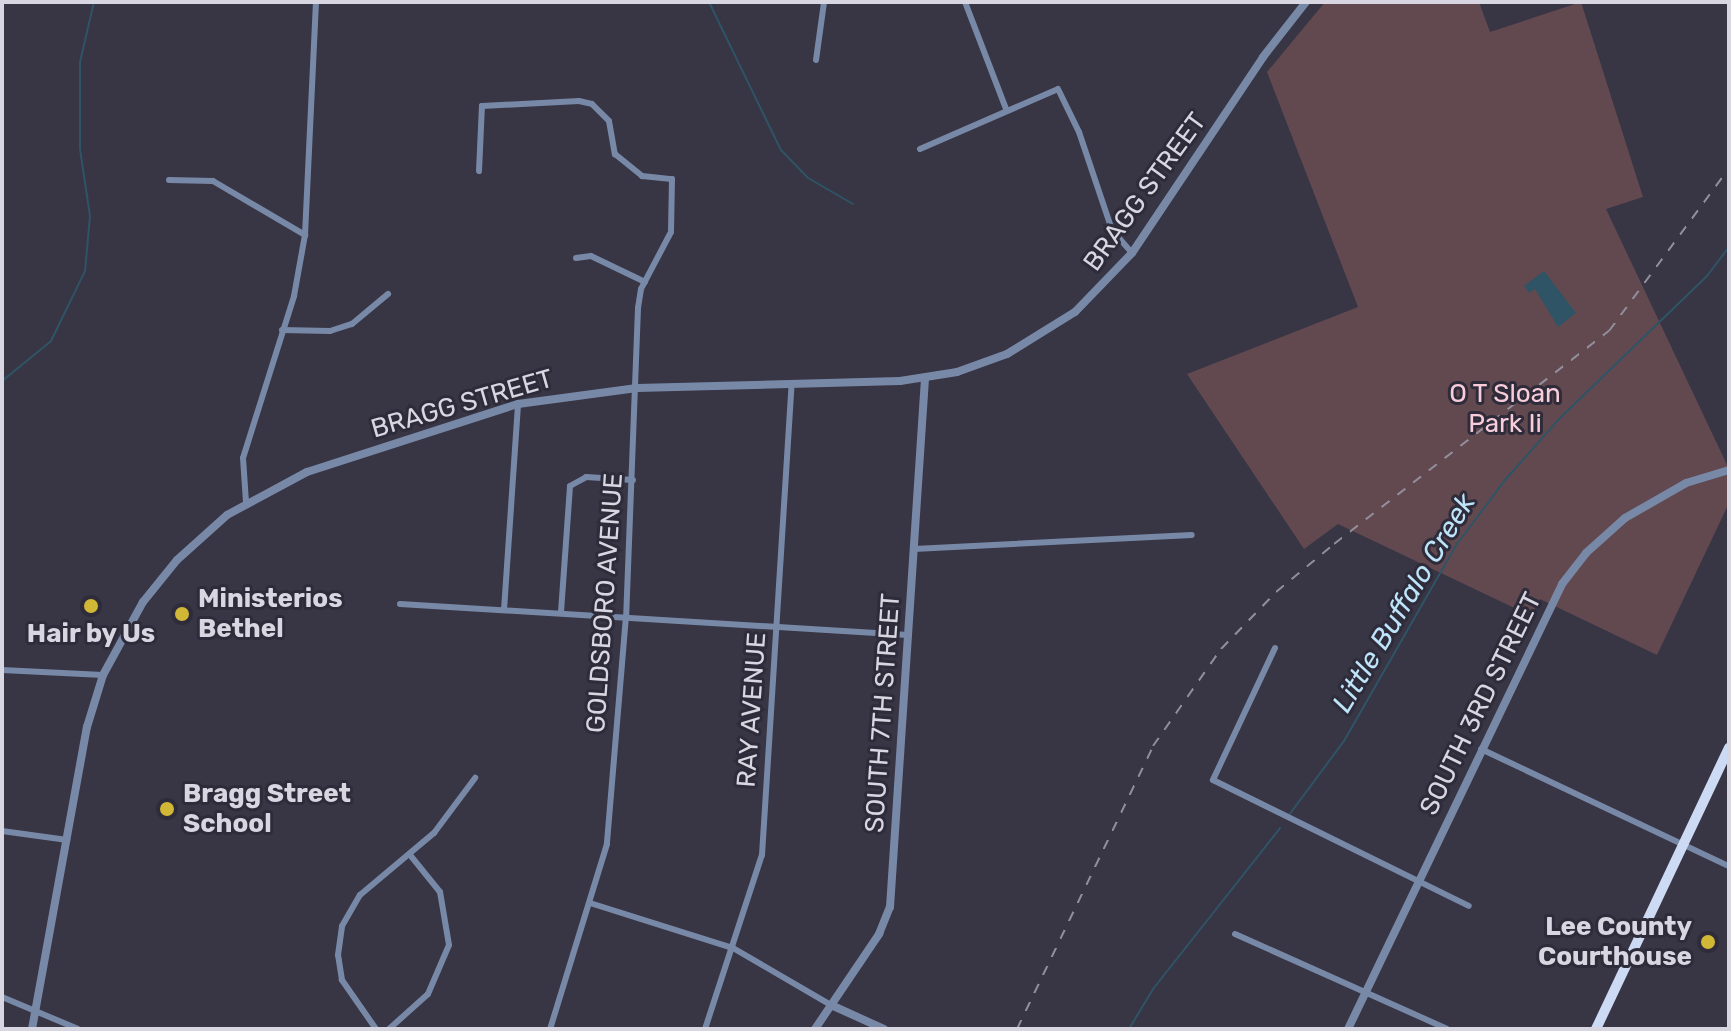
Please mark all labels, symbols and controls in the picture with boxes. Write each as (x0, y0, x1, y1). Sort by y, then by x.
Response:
street label: BRAGG STREET (1077, 107, 1213, 277)
street label: BRAGG STREET (367, 363, 557, 445)
park label: O T Sloan Park Ii (1449, 378, 1561, 440)
street label: GOLDSBORO AVENUE (580, 472, 630, 734)
water label: Little Buffalo Creek (1325, 488, 1483, 718)
place label: Ministerios Bethel (198, 583, 343, 644)
street label: SOUTH 3RD STREET (1414, 588, 1548, 820)
street label: SOUTH 7TH STREET (859, 592, 907, 834)
marker: Hair by Us (82, 597, 100, 615)
marker: Ministerios Bethel (173, 605, 191, 623)
place label: Hair by Us (26, 618, 156, 650)
street label: RAY AVENUE (731, 631, 773, 789)
place label: Bragg Street School (183, 778, 351, 840)
marker: Bragg Street School (158, 800, 176, 818)
place label: Lee County Courthouse (1538, 911, 1692, 972)
marker: Lee County Courthouse (1699, 933, 1717, 951)

